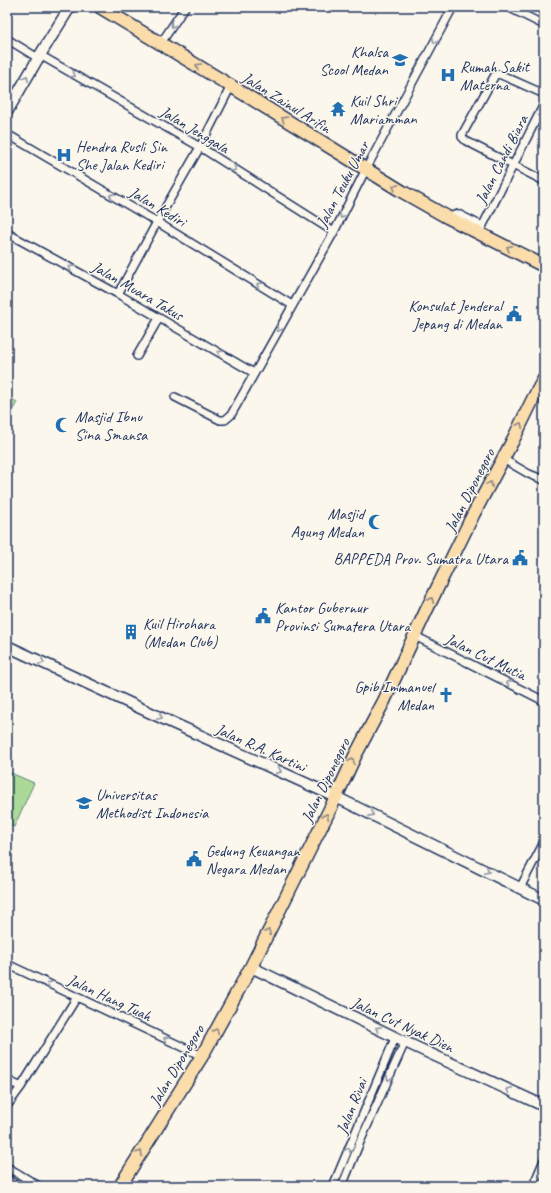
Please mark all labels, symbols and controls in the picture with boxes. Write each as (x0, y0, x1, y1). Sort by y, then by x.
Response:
one-way arrow (170, 21, 178, 28)
one-way arrow (432, 37, 440, 44)
place label: Khalsa Scool Medan (320, 42, 390, 80)
school or university icon: Khalsa Scool Medan (391, 51, 409, 69)
place label: Rumah Sakit Materna (460, 57, 531, 95)
one-way arrow (195, 63, 202, 70)
hospital icon: Rumah Sakit Materna (439, 66, 457, 84)
street label: Jalan Zainul Arifin (238, 67, 335, 138)
one-way arrow (69, 70, 76, 77)
one-way arrow (22, 75, 29, 82)
place label: Kuil Shri Mariamman (350, 91, 418, 129)
temple icon: Kuil Shri Mariamman (329, 100, 347, 118)
street label: Jalan Jenggala (156, 101, 234, 159)
street label: Jalan Candi Biara (470, 111, 533, 208)
one-way arrow (281, 116, 288, 123)
place label: Hendra Rusli Sin She Jalan Kediri (76, 137, 168, 175)
street label: Jalan Teuku Umar (311, 137, 375, 232)
hospital icon: Hendra Rusli Sin She Jalan Kediri (55, 146, 73, 164)
one-way arrow (230, 164, 237, 171)
street label: Jalan Kediri (125, 182, 191, 233)
one-way arrow (392, 184, 399, 192)
one-way arrow (109, 193, 116, 200)
one-way arrow (339, 212, 347, 219)
one-way arrow (506, 246, 513, 253)
street label: Jalan Muara Takus (87, 256, 188, 326)
one-way arrow (68, 265, 75, 272)
one-way arrow (256, 282, 263, 289)
place label: Konsulat Jenderal Jepang di Medan (409, 296, 505, 334)
public building icon: Konsulat Jenderal Jepang di Medan (505, 305, 523, 323)
one-way arrow (276, 325, 283, 333)
one-way arrow (217, 351, 224, 358)
place label: Masjid Ibnu Sina Smansa (75, 407, 148, 445)
mosque icon: Masjid Ibnu Sina Smansa (54, 416, 72, 434)
one-way arrow (515, 421, 523, 429)
street label: Jalan Diponegoro (440, 444, 500, 536)
one-way arrow (485, 481, 492, 488)
place label: Masjid Agung Medan (291, 504, 367, 542)
mosque icon: Masjid Agung Medan (367, 513, 385, 531)
place label: BAPPEDA Prov. Sumatra Utara (333, 549, 510, 569)
public building icon: BAPPEDA Prov. Sumatra Utara (511, 549, 529, 567)
one-way arrow (426, 597, 434, 605)
place label: Kantor Gubernur Provinsi Sumatera Utara (275, 598, 411, 636)
public building icon: Kantor Gubernur Provinsi Sumatera Utara (254, 607, 272, 625)
place label: Kuil Hirohara (Medan Club) (143, 614, 218, 652)
building icon: Kuil Hirohara (Medan Club) (122, 623, 140, 641)
street label: Jalan Cut Mutia (441, 628, 530, 686)
one-way arrow (38, 657, 46, 665)
place label: Gpib Immanuel Medan (355, 677, 437, 715)
one-way arrow (506, 680, 513, 688)
church icon: Gpib Immanuel Medan (437, 686, 455, 704)
one-way arrow (156, 712, 164, 720)
street label: Jalan R.A. Kartini (211, 719, 311, 778)
street label: Jalan Diponegoro (297, 734, 355, 827)
one-way arrow (347, 758, 355, 766)
one-way arrow (274, 766, 282, 774)
place label: Universitas Methodist Indonesia (96, 785, 209, 823)
school or university icon: Universitas Methodist Indonesia (75, 794, 93, 812)
one-way arrow (366, 809, 374, 817)
one-way arrow (321, 812, 329, 820)
place label: Gedung Keuangan Negara Medan (206, 841, 301, 879)
public building icon: Gedung Keuangan Negara Medan (185, 850, 203, 868)
one-way arrow (483, 867, 490, 874)
one-way arrow (263, 929, 271, 936)
street label: Jalan Hang Tuah (64, 969, 155, 1026)
one-way arrow (45, 981, 52, 989)
street label: Jalan Cut Nyak Dien (347, 992, 458, 1058)
street label: Jalan Diponegoro (144, 1020, 210, 1111)
one-way arrow (375, 1026, 382, 1034)
one-way arrow (212, 1027, 219, 1035)
one-way arrow (163, 1036, 171, 1044)
street label: Jalan Rivai (331, 1074, 373, 1138)
one-way arrow (385, 1074, 393, 1081)
one-way arrow (505, 1087, 513, 1095)
one-way arrow (344, 1146, 352, 1153)
one-way arrow (136, 1150, 143, 1157)

